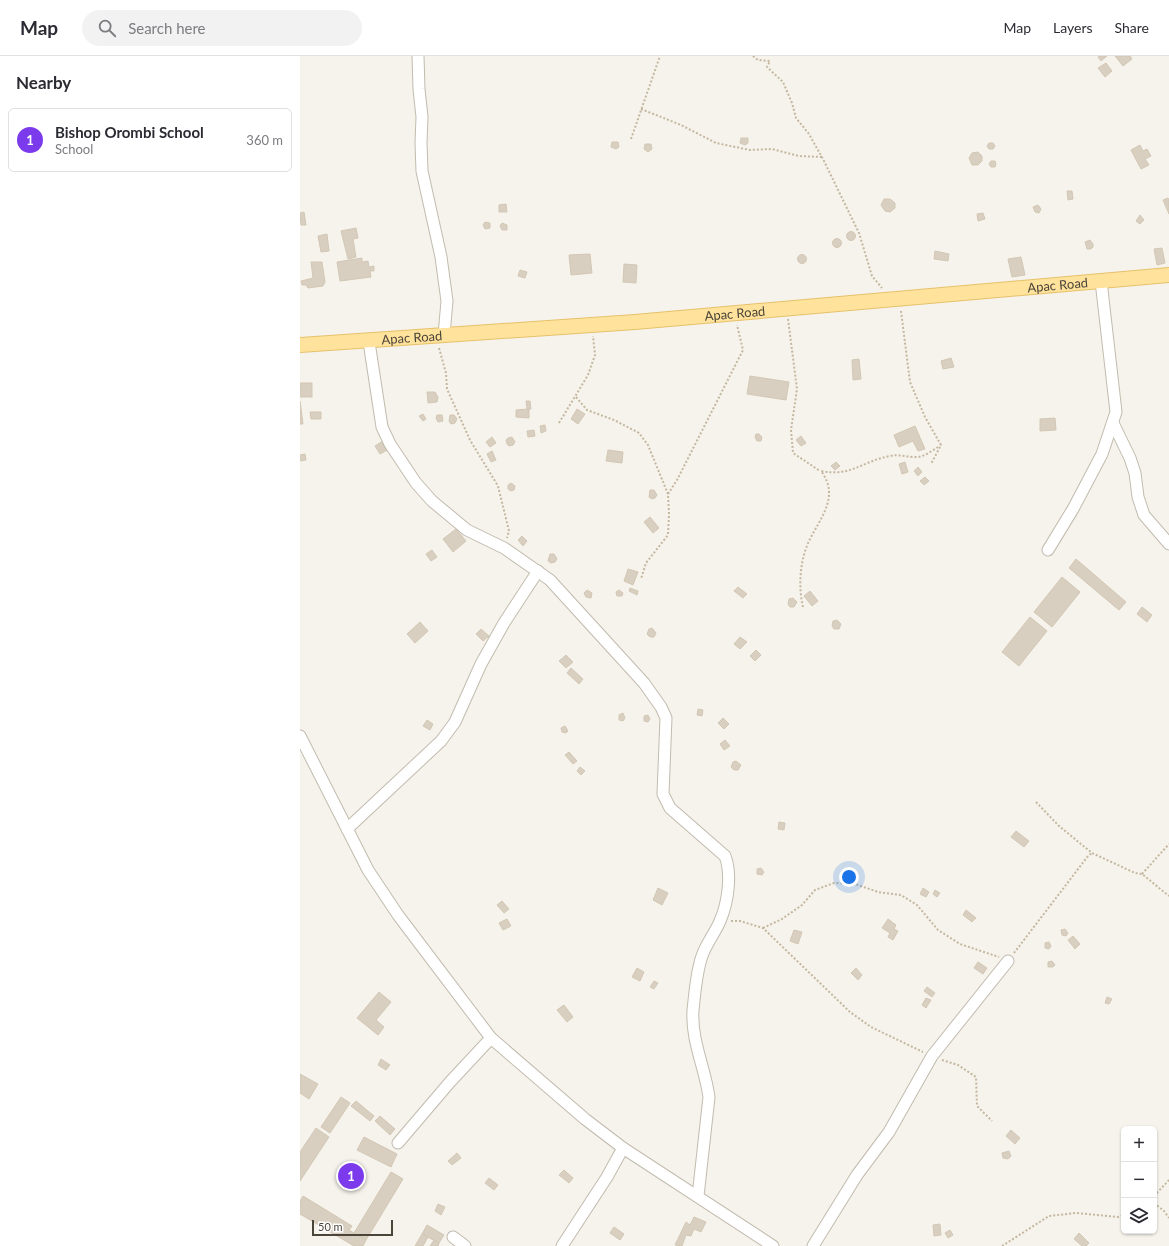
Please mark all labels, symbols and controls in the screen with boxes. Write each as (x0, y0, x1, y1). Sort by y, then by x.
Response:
search box (82, 10, 362, 46)
text: Map (20, 16, 58, 39)
icon: search (96, 17, 118, 39)
text: Search here (128, 19, 206, 37)
text: Map (1003, 19, 1031, 36)
text: Layers (1053, 19, 1093, 36)
text: Share (1115, 19, 1149, 36)
text: Nearby (16, 72, 71, 93)
text: Bishop Orombi School (55, 123, 204, 141)
text: 1 (26, 132, 34, 148)
text: 360 m (246, 132, 283, 148)
text: School (55, 141, 93, 157)
street label: Apac Road (1027, 274, 1089, 295)
street label: Apac Road (704, 303, 766, 324)
street label: Apac Road (381, 327, 443, 347)
your location (839, 867, 859, 887)
map controls (1121, 1126, 1157, 1234)
button: + (1121, 1126, 1157, 1162)
pin: 1 (338, 1161, 364, 1191)
button: − (1121, 1162, 1157, 1198)
button: layers (1121, 1198, 1157, 1234)
scale bar (312, 1218, 393, 1237)
text: 50 m (318, 1220, 343, 1233)

